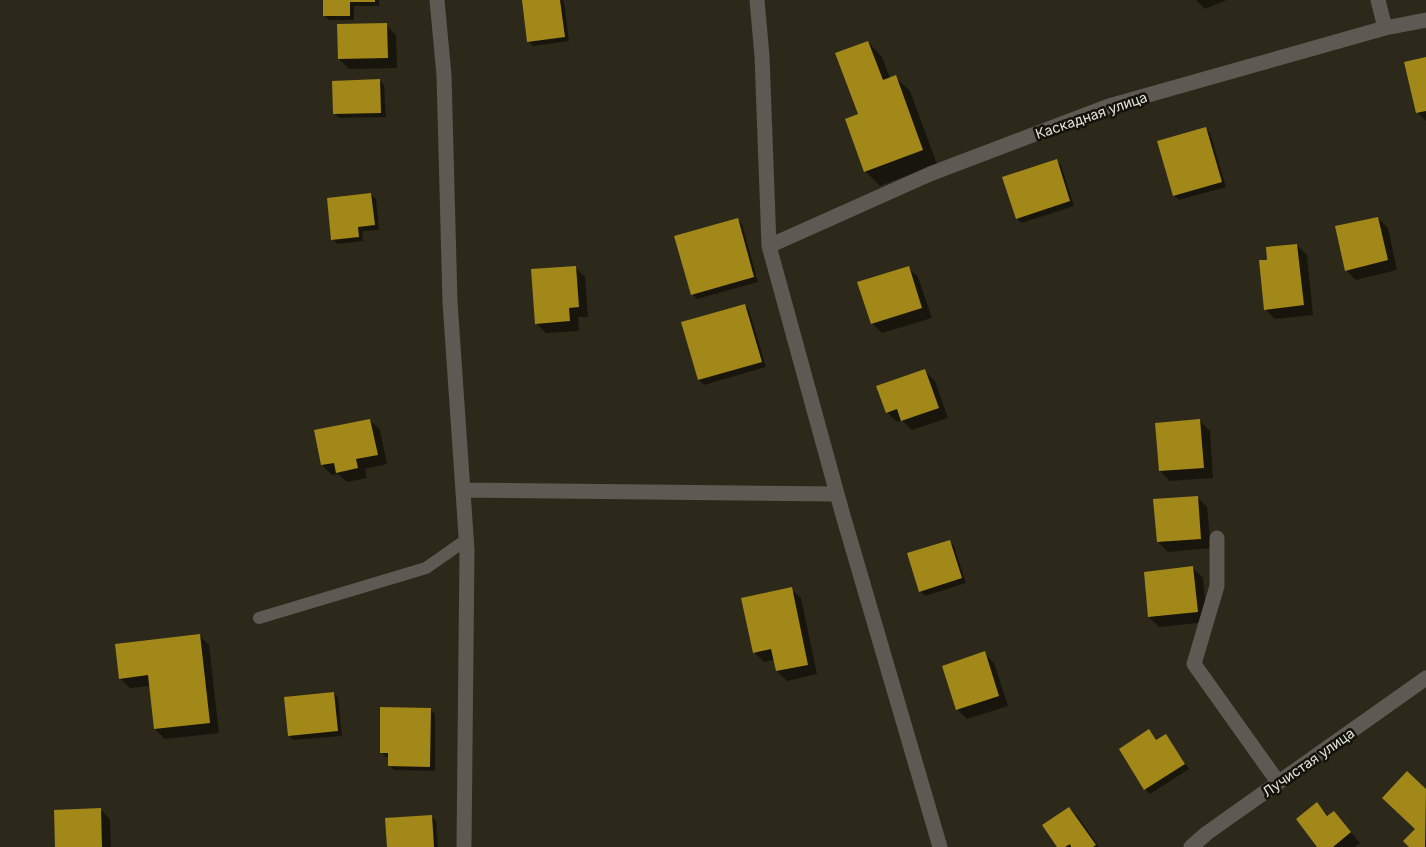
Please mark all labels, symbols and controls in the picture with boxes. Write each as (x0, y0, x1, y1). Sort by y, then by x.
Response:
street label: Каскадная улица (1033, 88, 1149, 142)
street label: Лучистая улица (1259, 724, 1357, 800)

